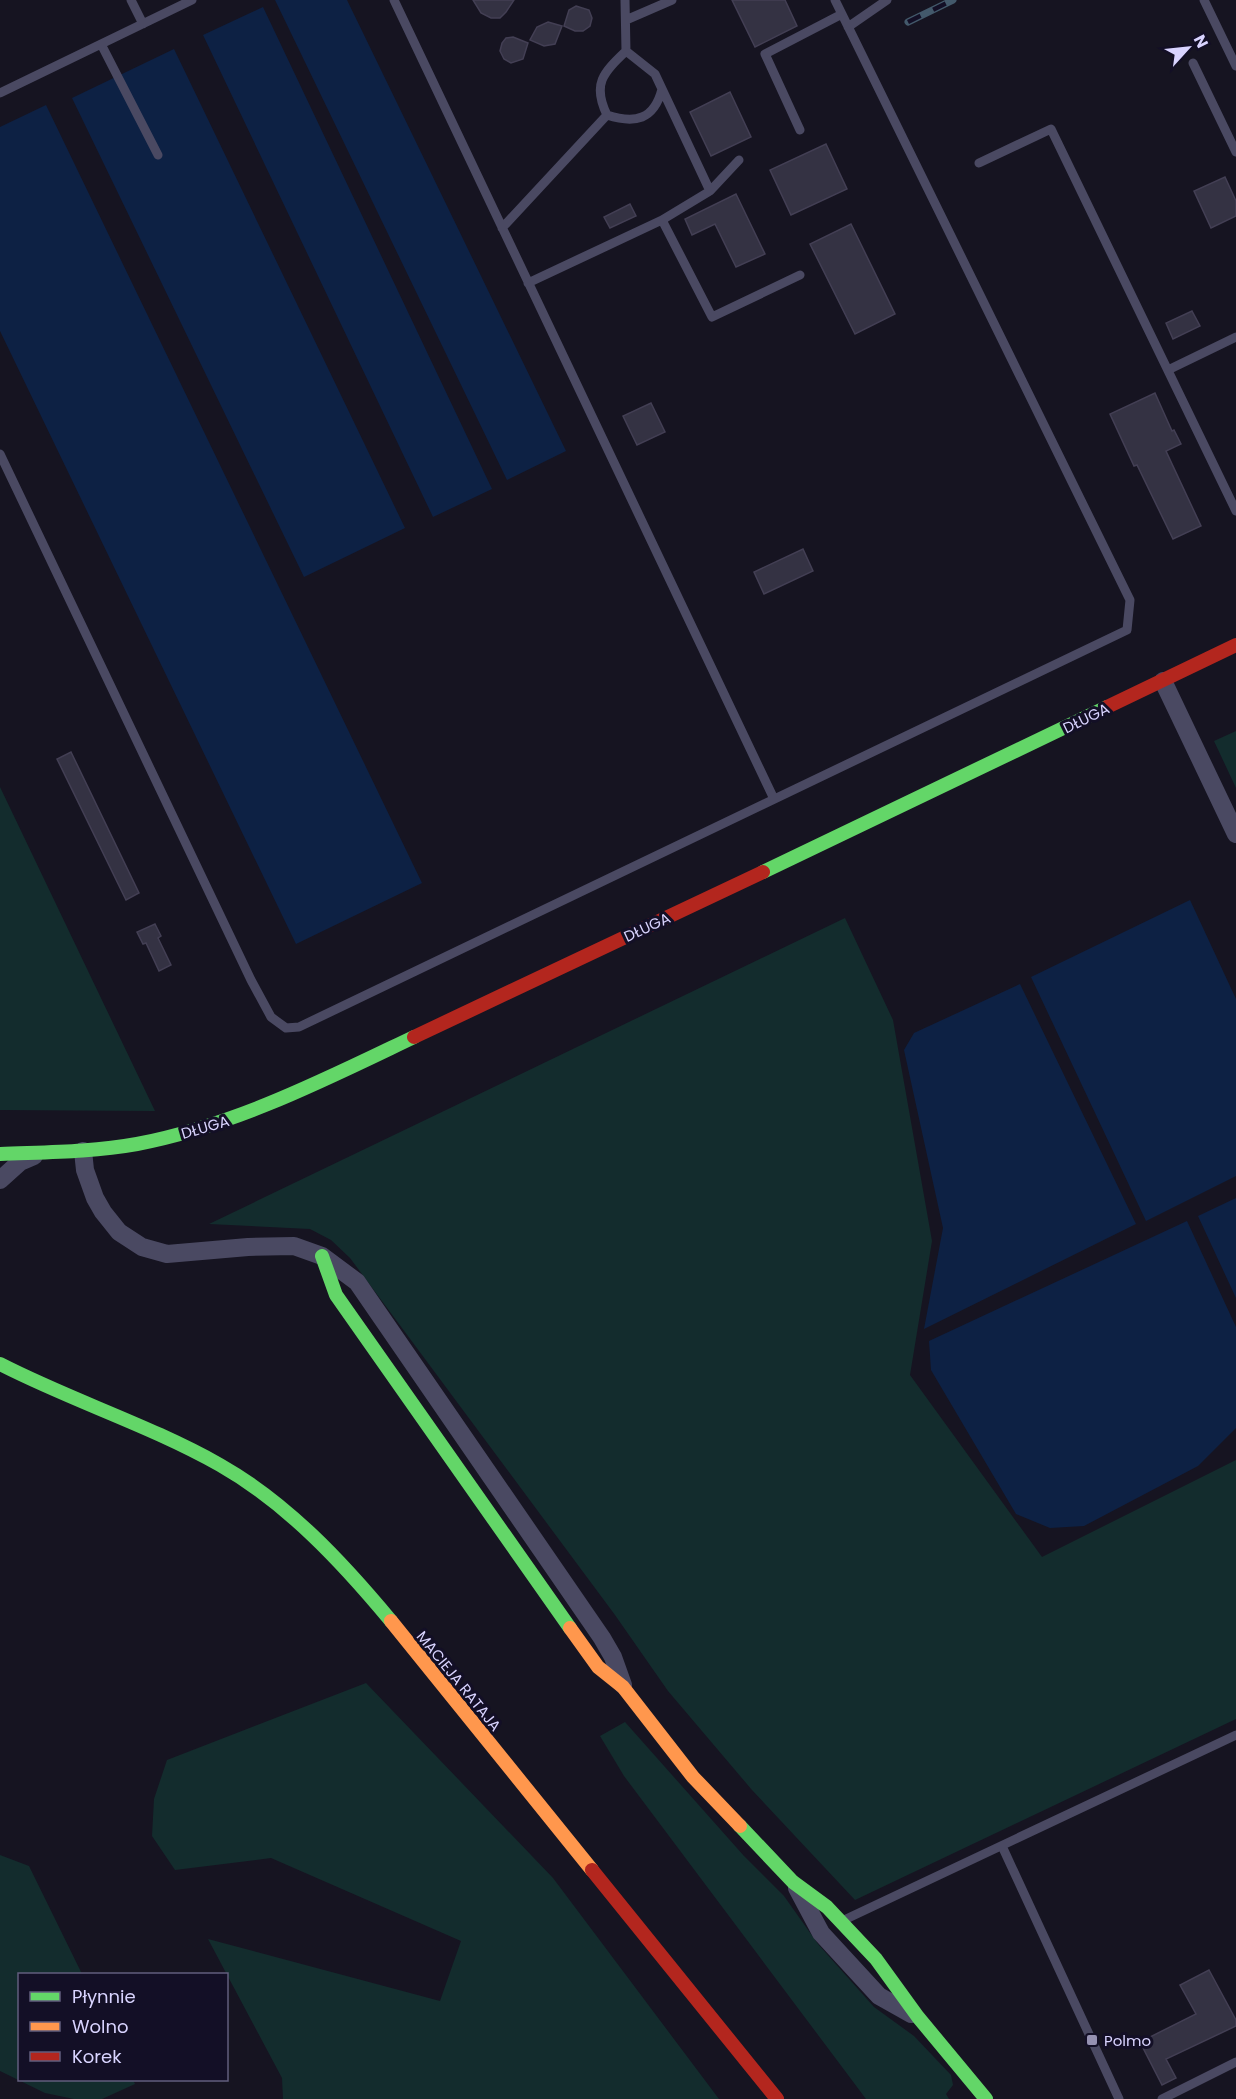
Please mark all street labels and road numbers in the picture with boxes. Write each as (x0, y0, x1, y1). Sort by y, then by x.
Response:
street label: DŁUGA (1059, 698, 1113, 738)
street label: DŁUGA (620, 907, 674, 947)
street label: DŁUGA (179, 1110, 231, 1144)
street label: MACIEJA RATAJA (412, 1626, 506, 1736)

